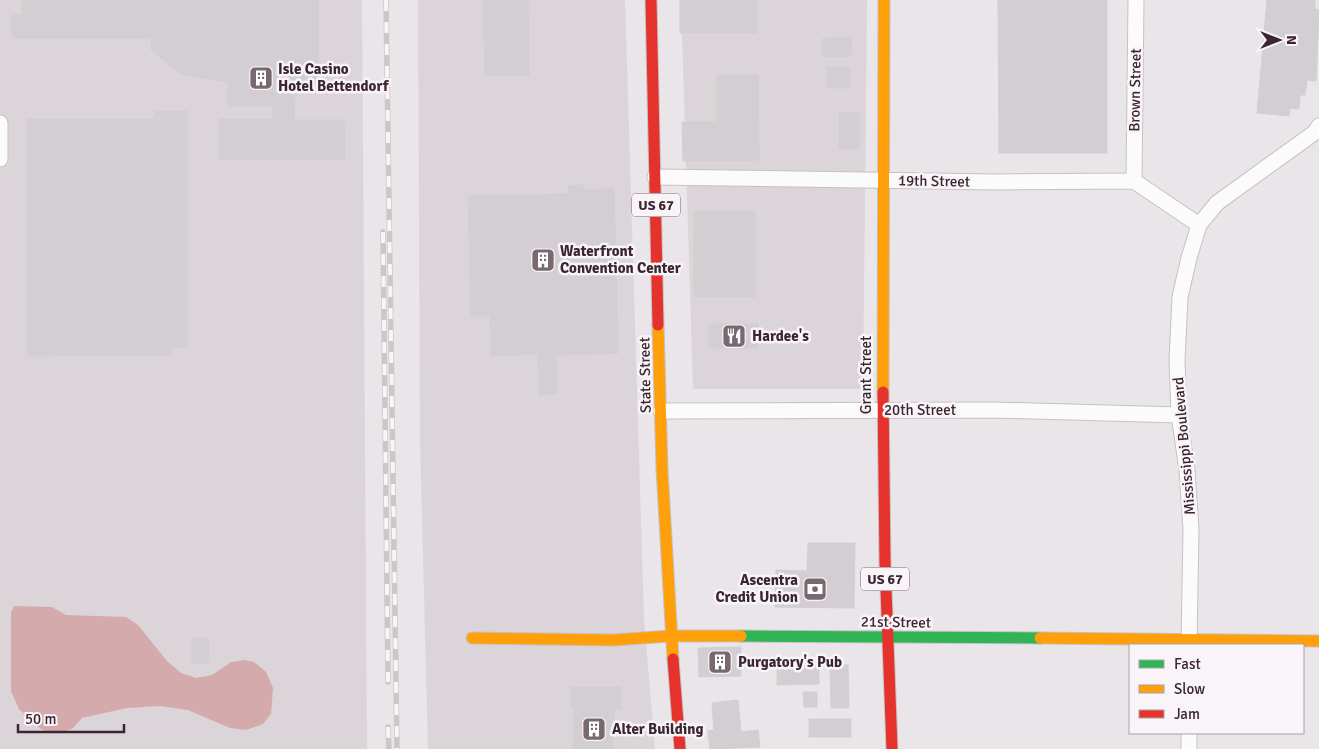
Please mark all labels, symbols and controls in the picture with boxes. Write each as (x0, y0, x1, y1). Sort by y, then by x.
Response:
north arrow (1254, 15, 1304, 65)
text: N (1283, 35, 1300, 45)
street label: Brown Street (1125, 48, 1145, 132)
place label: Isle Casino Hotel Bettendorf (278, 60, 390, 95)
building icon: Isle Casino Hotel Bettendorf (248, 65, 274, 91)
street label: 19th Street (898, 171, 970, 191)
road number: US 67 (632, 194, 680, 216)
place label: Waterfront Convention Center (560, 242, 681, 277)
building icon: Waterfront Convention Center (530, 247, 556, 273)
restaurant icon: Hardee's (721, 323, 747, 349)
place label: Hardee's (752, 327, 809, 345)
street label: Grant Street (857, 336, 875, 414)
street label: State Street (635, 337, 655, 413)
street label: Mississippi Boulevard (1169, 376, 1199, 516)
street label: 20th Street (884, 401, 956, 419)
road number: US 67 (861, 568, 909, 590)
place label: Ascentra Credit Union (715, 571, 798, 606)
bank icon: Ascentra Credit Union (802, 576, 828, 602)
street label: 21st Street (861, 612, 931, 632)
legend (1129, 644, 1304, 734)
building icon: Purgatory's Pub (707, 649, 733, 675)
place label: Purgatory's Pub (738, 653, 842, 671)
text: Fast (1174, 655, 1201, 673)
text: Slow (1174, 680, 1205, 698)
scale bar (18, 702, 124, 734)
text: Jam (1174, 705, 1200, 723)
text: 50 m (25, 710, 56, 728)
building icon: Alter Building (581, 716, 607, 742)
place label: Alter Building (612, 720, 703, 738)

